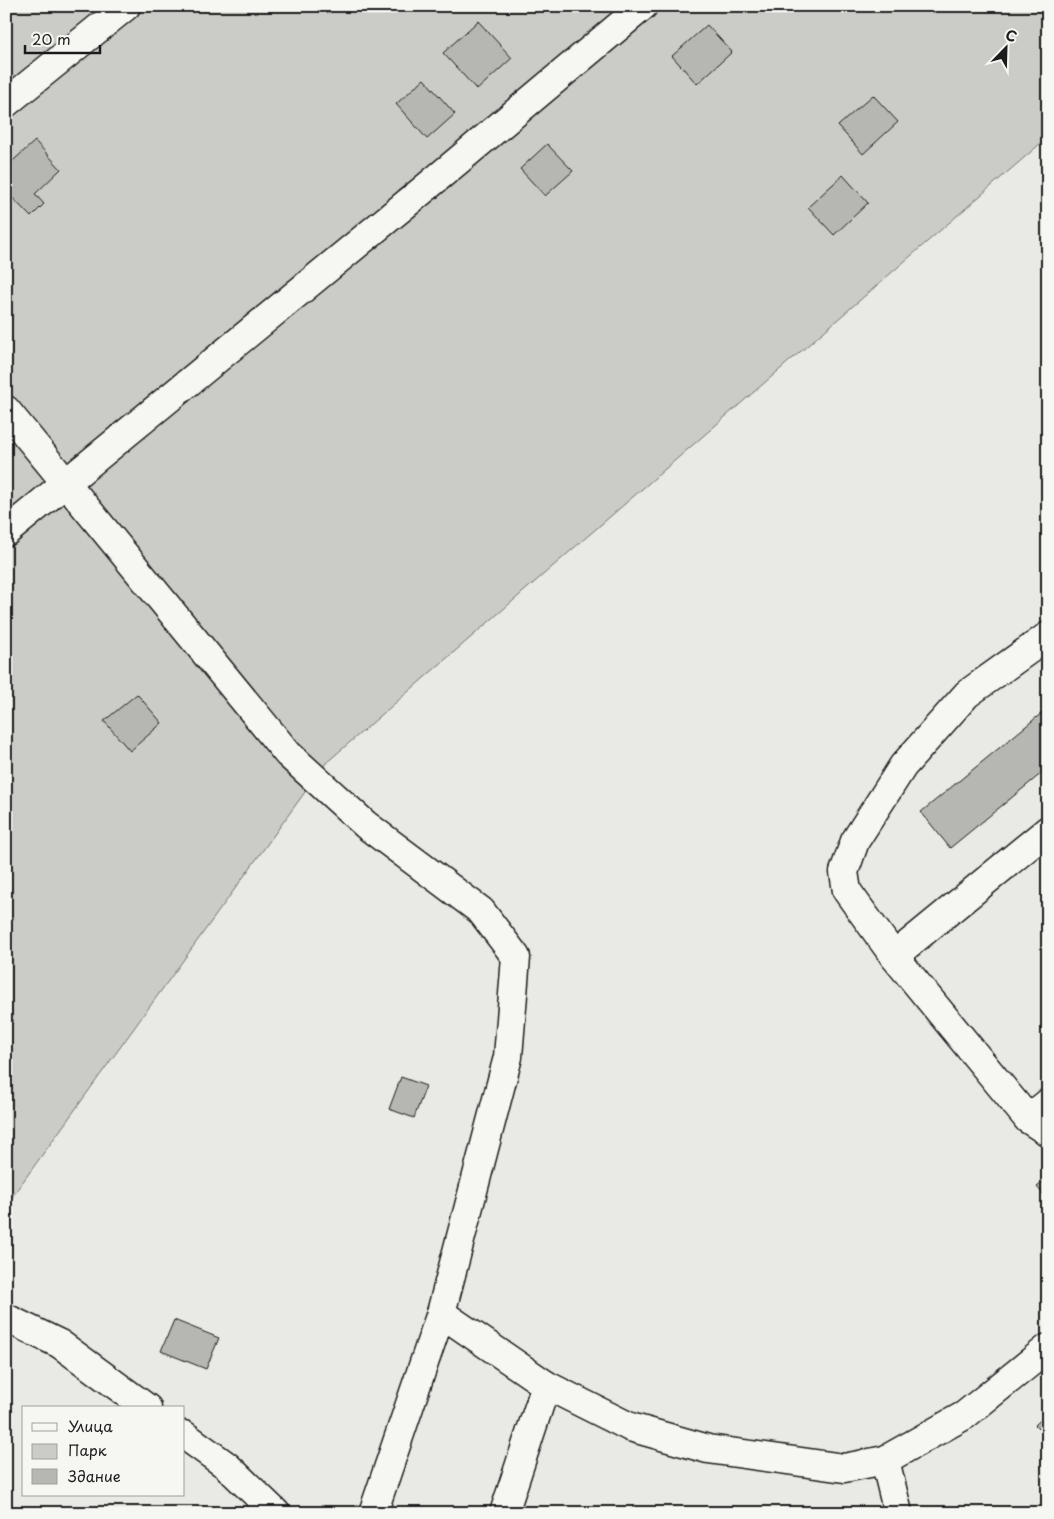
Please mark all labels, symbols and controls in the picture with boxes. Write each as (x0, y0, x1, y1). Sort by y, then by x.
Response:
scale bar (25, 22, 100, 54)
north arrow (982, 22, 1032, 72)
text: С (1002, 24, 1020, 47)
text: 20 m (32, 27, 71, 50)
legend (22, 1406, 185, 1496)
text: Улица (68, 1414, 113, 1437)
text: Парк (68, 1438, 107, 1461)
text: Здание (68, 1464, 121, 1487)

